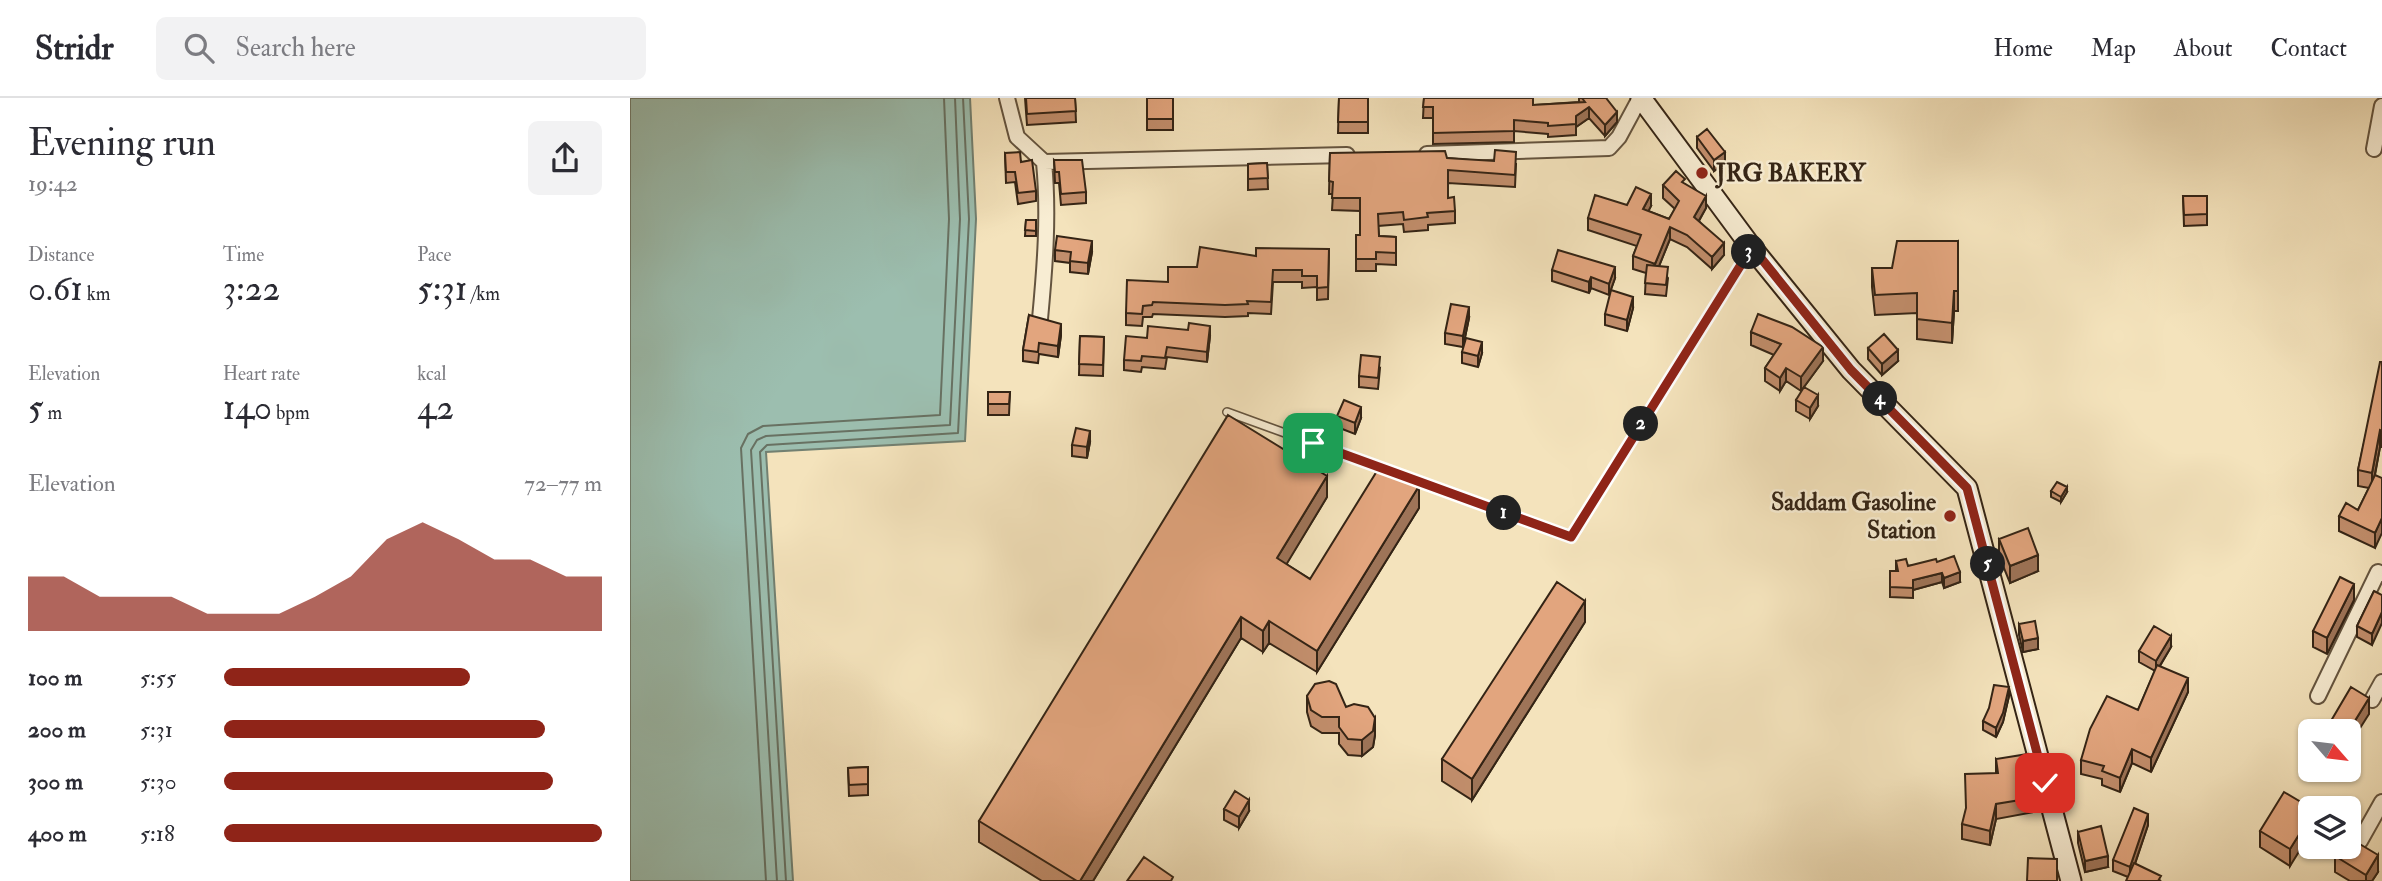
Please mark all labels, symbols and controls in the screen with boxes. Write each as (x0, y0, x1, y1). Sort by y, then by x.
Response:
search box (156, 17, 646, 80)
text: Stridr (35, 28, 114, 69)
icon: search (180, 29, 218, 67)
text: Search here (236, 32, 356, 64)
text: Home (1993, 33, 2053, 64)
text: Map (2091, 33, 2136, 64)
text: About (2174, 33, 2233, 64)
text: Contact (2271, 33, 2347, 64)
text: Evening run (28, 119, 216, 167)
button: share (528, 121, 602, 195)
place label: JRG BAKERY (1715, 158, 1867, 189)
marker: JRG BAKERY (1694, 165, 1710, 181)
text: 19:42 (28, 169, 78, 198)
pin: 3 (1732, 234, 1766, 270)
text: 3 (1745, 239, 1752, 263)
text: Distance (28, 243, 94, 267)
text: Time (223, 243, 264, 267)
text: Pace (417, 243, 451, 267)
text: 0.61 (28, 267, 83, 311)
text: 3:22 (223, 267, 280, 311)
text: 5:31 (417, 267, 467, 311)
text: km (83, 282, 111, 306)
text: /km (467, 282, 500, 306)
text: Elevation (28, 362, 100, 386)
text: Heart rate (223, 362, 300, 386)
text: kcal (417, 362, 446, 386)
pin: 4 (1862, 382, 1898, 416)
text: 5 (28, 386, 43, 430)
text: 140 (223, 386, 272, 430)
text: 42 (417, 386, 454, 430)
text: 4 (1874, 386, 1885, 410)
text: m (43, 401, 62, 425)
text: bpm (272, 401, 310, 425)
pin: 2 (1623, 406, 1658, 442)
text: 2 (1636, 411, 1645, 435)
pin (1283, 413, 1343, 473)
icon: arrive (1294, 424, 1332, 462)
text: Elevation (28, 469, 116, 498)
text: 72–77 m (524, 469, 602, 498)
place label: Saddam Gasoline Station (1771, 487, 1937, 546)
pin: 1 (1486, 496, 1522, 530)
text: 1 (1500, 500, 1507, 524)
marker: Saddam Gasoline Station (1942, 508, 1958, 524)
pin: 5 (1970, 546, 2006, 582)
text: 5 (1983, 551, 1992, 575)
text: 100 m (28, 663, 82, 692)
text: 5:55 (140, 663, 176, 692)
text: 200 m (28, 715, 86, 744)
text: 5:31 (140, 715, 173, 744)
north arrow (2298, 719, 2361, 782)
map controls (2298, 719, 2361, 859)
pin (2015, 753, 2075, 813)
icon: check (2026, 764, 2064, 802)
text: 300 m (28, 767, 83, 796)
text: 5:30 (140, 767, 176, 796)
button: layers (2298, 796, 2361, 859)
text: 400 m (28, 819, 87, 848)
text: 5:18 (140, 819, 175, 848)

